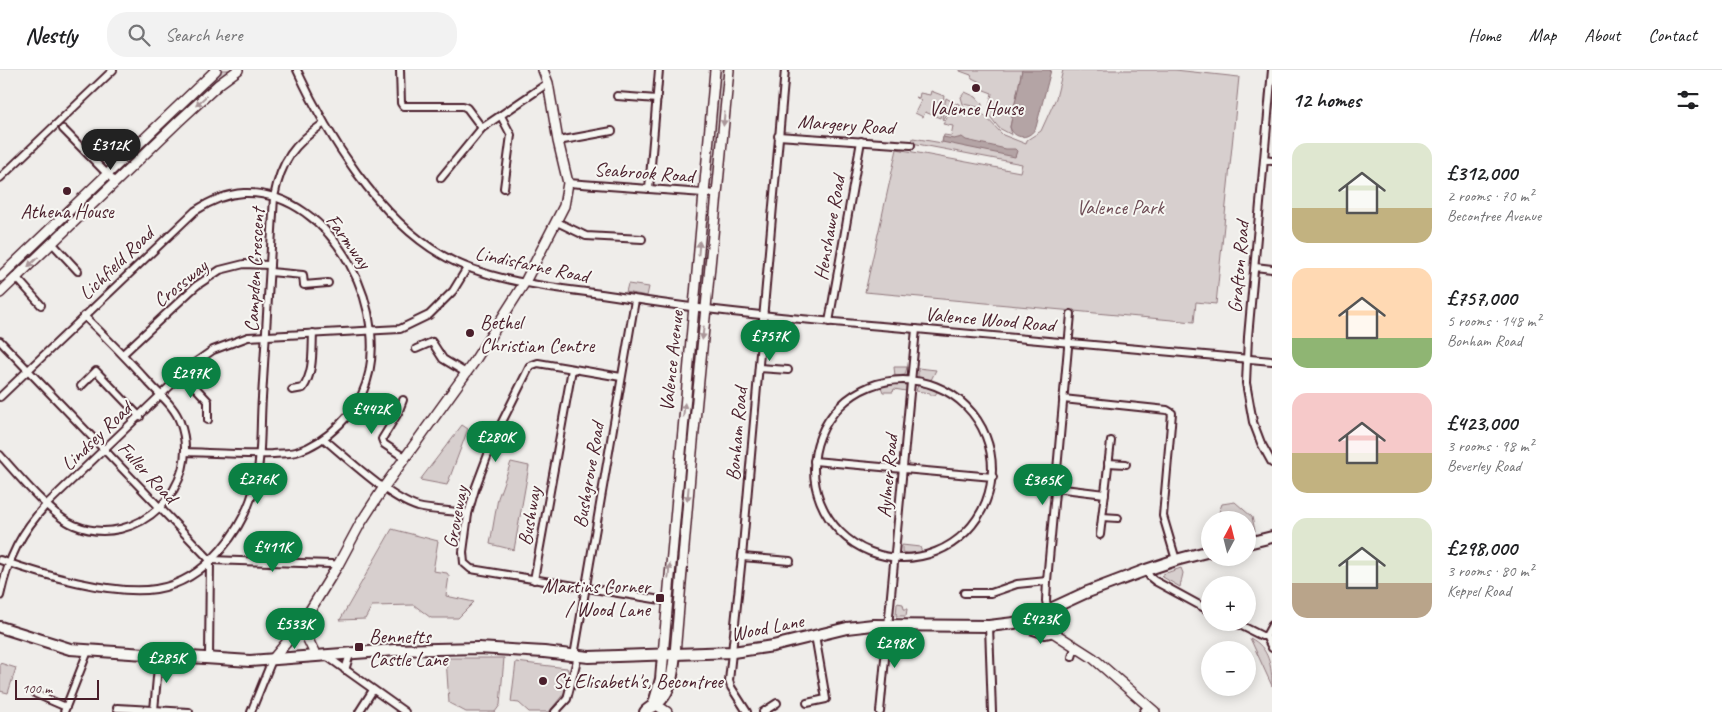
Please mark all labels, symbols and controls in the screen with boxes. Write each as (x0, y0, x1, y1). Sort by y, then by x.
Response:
search box (107, 12, 457, 57)
text: Nestly (25, 20, 77, 50)
icon: search (125, 21, 153, 49)
text: Search here (165, 23, 242, 47)
text: Home (1468, 24, 1501, 46)
text: Map (1529, 24, 1556, 46)
text: About (1584, 24, 1620, 46)
text: Contact (1648, 24, 1697, 46)
marker: Valence House (970, 82, 982, 94)
icon: filters (1674, 86, 1702, 114)
text: 12 homes (1292, 87, 1361, 113)
one-way arrow (195, 95, 207, 107)
place label: Valence House (929, 96, 1025, 121)
street label: Margery Road (797, 109, 898, 141)
one-way arrow (720, 111, 728, 127)
pin: £312K (76, 128, 146, 171)
text: £312K (93, 135, 129, 155)
street label: Seabrook Road (593, 157, 698, 189)
text: £312,000 (1447, 160, 1517, 186)
icon: home (1332, 163, 1392, 223)
street label: Henshawe Road (808, 171, 852, 282)
marker: Athena House (61, 185, 73, 197)
text: 2 rooms · 70 m² (1447, 186, 1533, 206)
park label: Valence Park (1077, 195, 1165, 220)
place label: Athena House (20, 199, 115, 224)
street label: Campden Crescent (239, 204, 270, 333)
text: Becontree Avenue (1447, 206, 1541, 226)
street label: Farmway (320, 209, 378, 275)
street label: Grafton Road (1222, 217, 1255, 314)
street label: Lichfield Road (74, 219, 161, 305)
street label: Lindisfarne Road (473, 240, 594, 289)
one-way arrow (696, 240, 704, 256)
street label: Crossway (148, 253, 213, 313)
one-way arrow (28, 256, 40, 268)
text: £757,000 (1447, 285, 1517, 311)
icon: home (1332, 288, 1392, 348)
street label: Valence Wood Road (924, 301, 1059, 338)
street label: Valence Avenue (654, 308, 689, 413)
place label: Bethel Christian Centre (480, 310, 596, 358)
text: 5 rooms · 148 m² (1447, 311, 1541, 331)
pin: £757K (735, 320, 805, 362)
one-way arrow (699, 325, 707, 341)
text: £757K (752, 326, 788, 346)
marker: Bethel Christian Centre (464, 327, 476, 339)
text: Bonham Road (1447, 331, 1522, 351)
pin: £297K (156, 356, 226, 399)
text: £297K (173, 363, 209, 383)
street label: Bonham Road (720, 383, 753, 482)
pin: £442K (337, 392, 407, 435)
street label: Lindsey Road (56, 394, 139, 476)
text: £442K (354, 399, 390, 419)
one-way arrow (680, 401, 688, 417)
text: £423,000 (1447, 410, 1517, 436)
icon: home (1332, 413, 1392, 473)
street label: Bushgrove Road (567, 417, 611, 530)
pin: £280K (461, 420, 531, 463)
text: £280K (478, 427, 514, 447)
street label: Aylmer Road (871, 430, 904, 519)
street label: Fuller Road (113, 436, 185, 511)
text: 3 rooms · 98 m² (1447, 436, 1533, 456)
text: Beverley Road (1447, 456, 1521, 476)
pin: £276K (223, 462, 293, 505)
pin: £365K (1008, 464, 1078, 506)
text: £276K (239, 469, 277, 489)
text: £365K (1024, 470, 1062, 490)
street label: Groveway (437, 482, 474, 550)
street label: Bushway (512, 483, 547, 547)
one-way arrow (684, 487, 692, 503)
north arrow (1201, 511, 1256, 566)
map controls (1201, 511, 1256, 696)
pin: £411K (238, 530, 308, 573)
text: £298,000 (1447, 535, 1517, 561)
text: £411K (255, 537, 291, 557)
icon: home (1332, 538, 1392, 598)
text: 3 rooms · 80 m² (1447, 561, 1533, 581)
one-way arrow (666, 563, 674, 579)
place label: Martins Corner / Wood Lane (542, 574, 652, 622)
button: + (1201, 576, 1256, 631)
text: Keppel Road (1447, 581, 1511, 601)
marker: Martins Corner / Wood Lane (654, 592, 666, 604)
pin: £423K (1006, 602, 1076, 645)
pin: £533K (260, 608, 330, 650)
street label: Wood Lane (729, 608, 807, 647)
text: £423K (1023, 609, 1059, 629)
text: £533K (277, 614, 313, 634)
place label: Bennetts Castle Lane (369, 624, 449, 672)
pin: £298K (860, 626, 930, 669)
text: £298K (877, 633, 913, 653)
marker: Bennetts Castle Lane (353, 641, 365, 653)
button: − (1201, 641, 1256, 696)
pin: £285K (132, 642, 202, 684)
text: £285K (149, 648, 185, 668)
place label: St Elisabeth's, Becontree (553, 669, 724, 694)
marker: St Elisabeth's, Becontree (537, 675, 549, 687)
scale bar (15, 677, 99, 700)
text: 100 m (22, 680, 52, 697)

